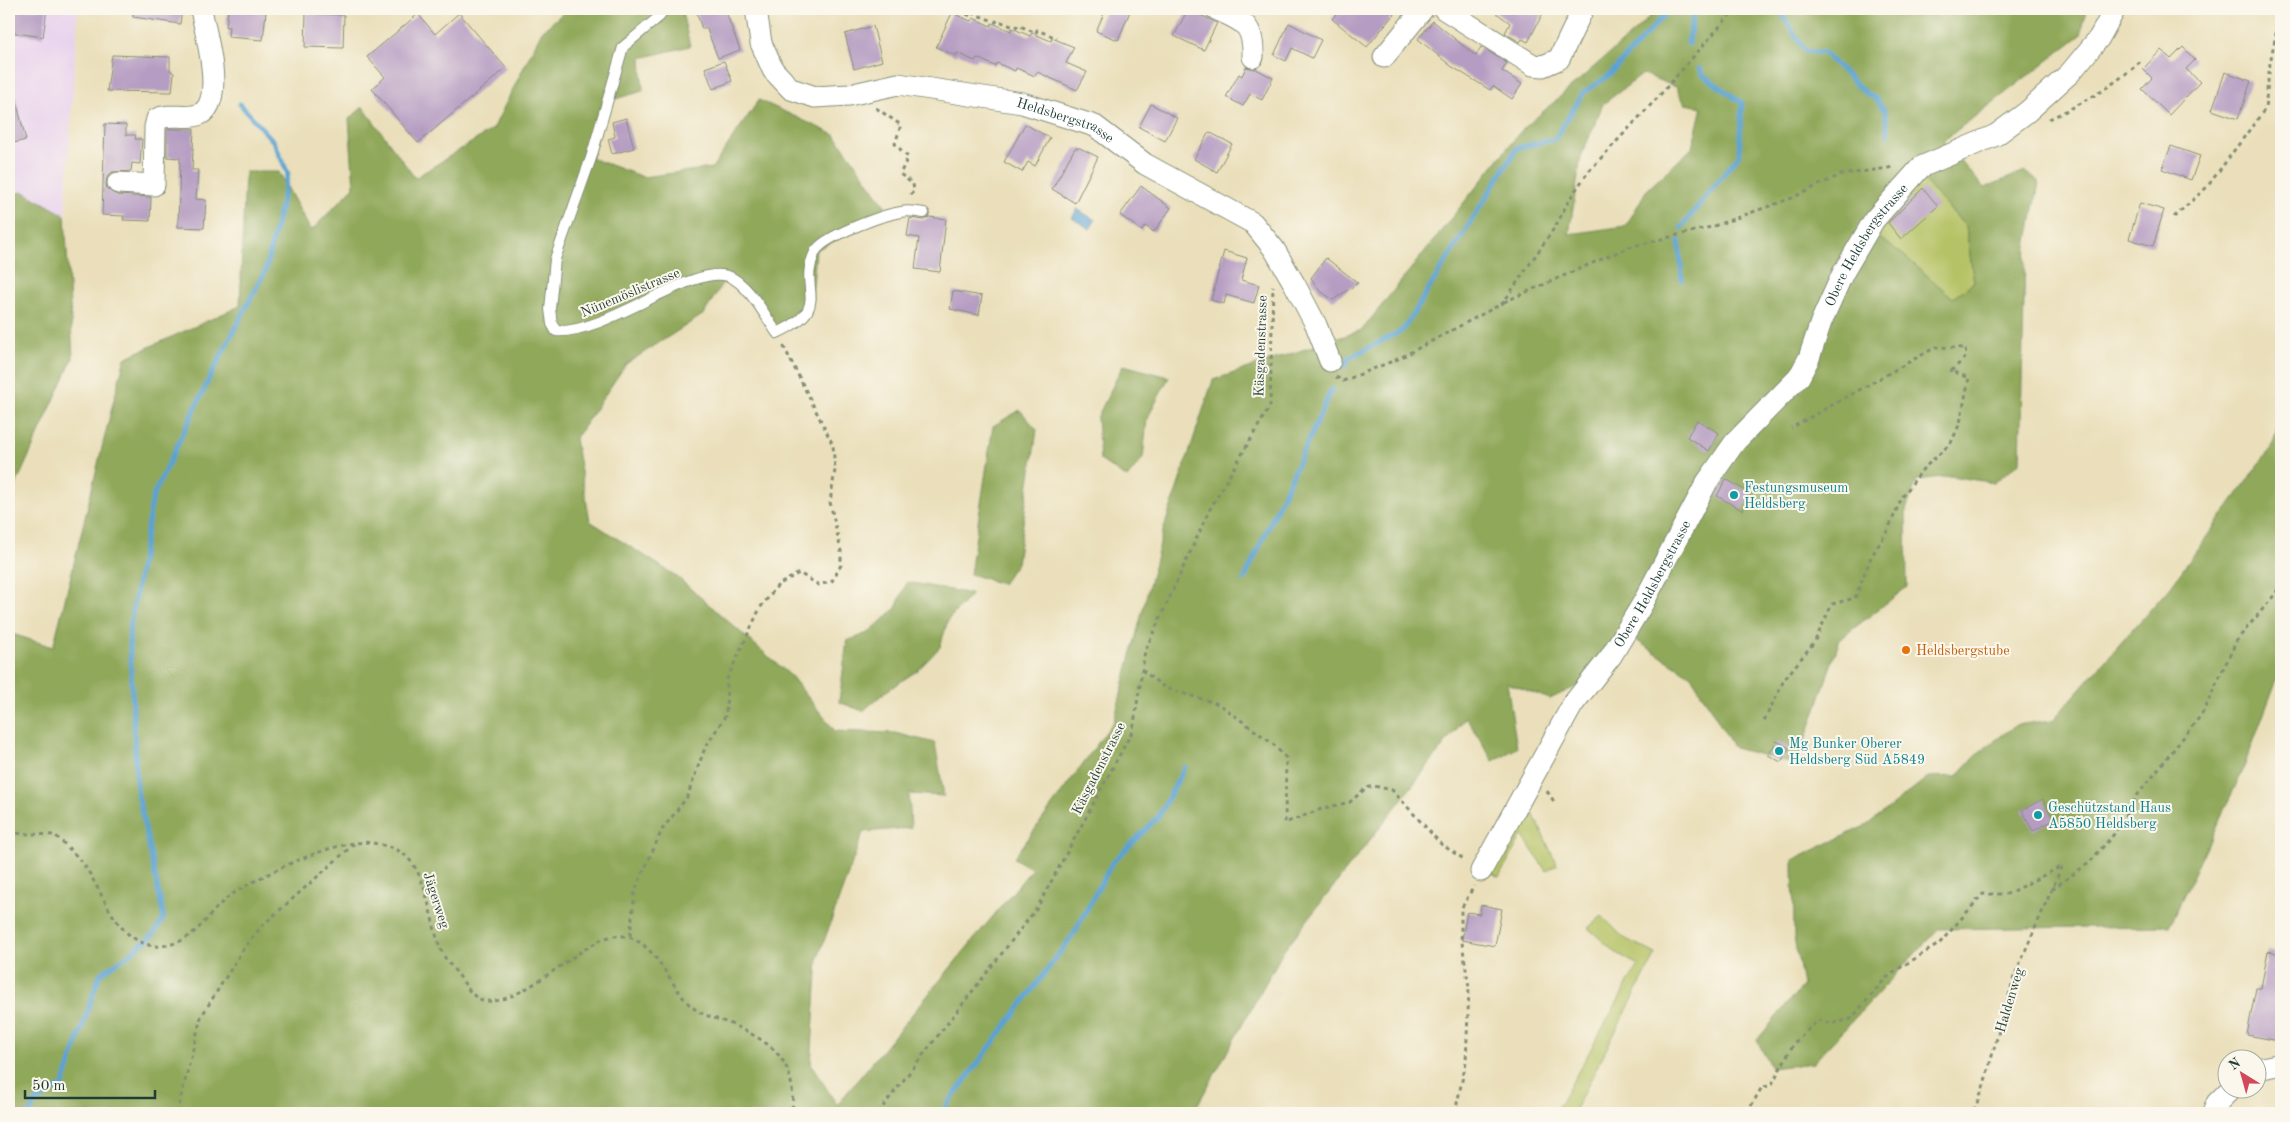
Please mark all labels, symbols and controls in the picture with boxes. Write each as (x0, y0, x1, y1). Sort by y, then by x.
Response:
street label: Heldsbergstrasse (1015, 96, 1116, 146)
street label: Obere Heldsbergstrasse (1823, 181, 1911, 309)
street label: Nünemöslistrasse (579, 266, 682, 320)
street label: Käsgadenstrasse (1252, 295, 1270, 397)
place label: Festungsmuseum Heldsberg (1744, 481, 1848, 511)
marker: Festungsmuseum Heldsberg (1728, 489, 1740, 501)
street label: Obere Heldsbergstrasse (1612, 518, 1694, 650)
marker: Heldsbergstube (1900, 644, 1912, 656)
place label: Heldsbergstube (1916, 644, 2010, 658)
street label: Käsgadenstrasse (1070, 720, 1128, 817)
place label: Mg Bunker Oberer Heldsberg Süd A5849 (1789, 737, 1925, 767)
marker: Mg Bunker Oberer Heldsberg Süd A5849 (1773, 745, 1785, 757)
place label: Geschützstand Haus A5850 Heldsberg (2048, 801, 2171, 831)
marker: Geschützstand Haus A5850 Heldsberg (2032, 809, 2044, 821)
street label: Jägerweg (420, 870, 452, 931)
street label: Haldenweg (1993, 966, 2027, 1034)
north arrow (2218, 1050, 2268, 1100)
text: N (2226, 1055, 2244, 1073)
scale bar (25, 1067, 155, 1099)
text: 50 m (32, 1079, 66, 1094)

